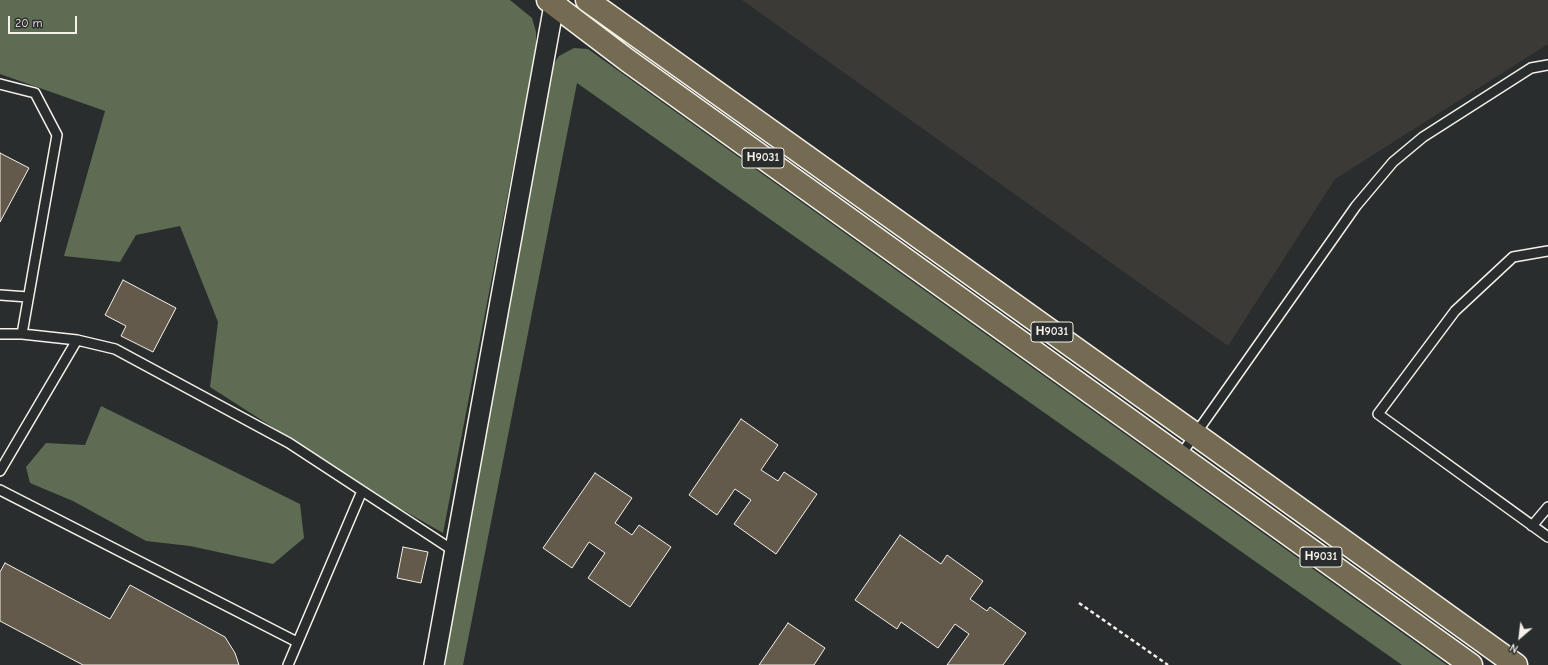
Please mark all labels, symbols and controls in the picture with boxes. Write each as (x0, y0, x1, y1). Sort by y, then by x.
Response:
scale bar (10, 8, 79, 34)
text: 20 m (15, 16, 43, 30)
road number: Н9031 (742, 148, 784, 168)
road number: Н9031 (1031, 322, 1073, 342)
road number: Н9031 (1300, 547, 1342, 567)
north arrow (1500, 617, 1540, 657)
text: N (1508, 641, 1520, 655)

